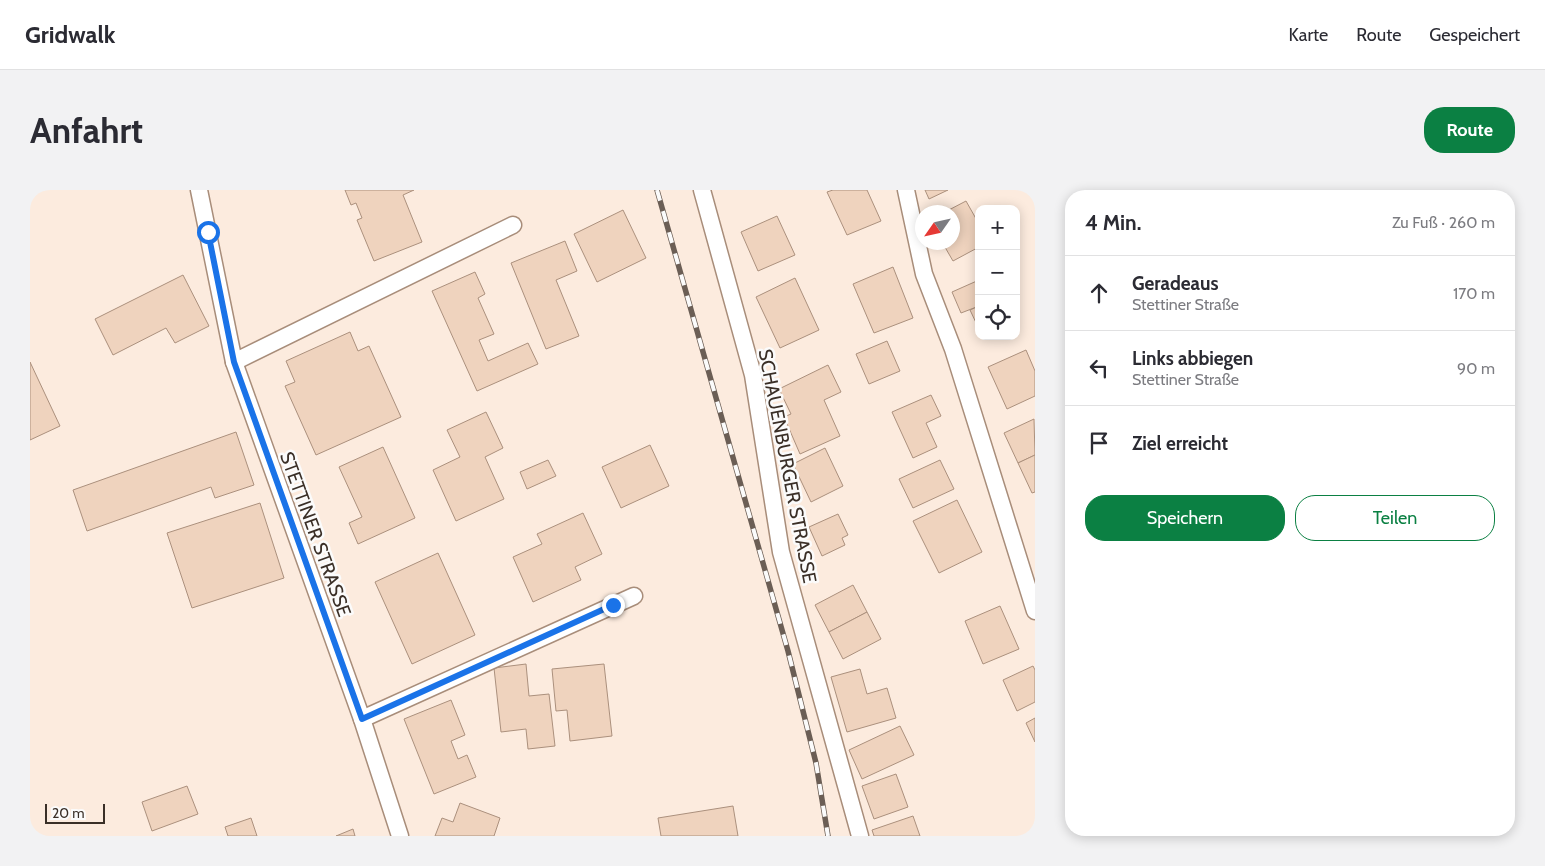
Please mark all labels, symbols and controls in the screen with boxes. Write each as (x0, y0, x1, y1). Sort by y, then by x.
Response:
text: Gridwalk (25, 20, 115, 49)
text: Karte (1289, 24, 1328, 46)
text: Route (1356, 24, 1401, 46)
text: Gespeichert (1429, 24, 1520, 46)
button: Route (1424, 107, 1515, 153)
text: Anfahrt (30, 109, 143, 152)
north arrow (915, 205, 960, 250)
map controls (975, 205, 1020, 340)
button: + (975, 205, 1020, 250)
text: 4 Min. (1085, 210, 1141, 235)
text: Zu Fuß · 260 m (1392, 213, 1495, 232)
route start (197, 221, 220, 244)
button: − (975, 250, 1020, 295)
text: Geradeaus (1132, 272, 1218, 295)
icon: ahead (1085, 279, 1113, 307)
text: 170 m (1453, 284, 1495, 303)
button: locate (975, 295, 1020, 340)
text: Stettiner Straße (1132, 295, 1239, 314)
street label: SCHAUENBURGER STRASSE (754, 347, 822, 585)
text: Links abbiegen (1132, 347, 1253, 370)
icon: left (1085, 354, 1113, 382)
text: 90 m (1457, 359, 1495, 378)
text: Stettiner Straße (1132, 370, 1239, 389)
icon: arrive (1085, 429, 1113, 457)
text: Ziel erreicht (1132, 432, 1228, 455)
street label: STETTINER STRASSE (275, 449, 356, 620)
button: Speichern (1085, 495, 1285, 541)
button: Teilen (1295, 495, 1495, 541)
route end (602, 594, 625, 617)
scale bar (45, 801, 105, 824)
text: 20 m (52, 804, 85, 822)

